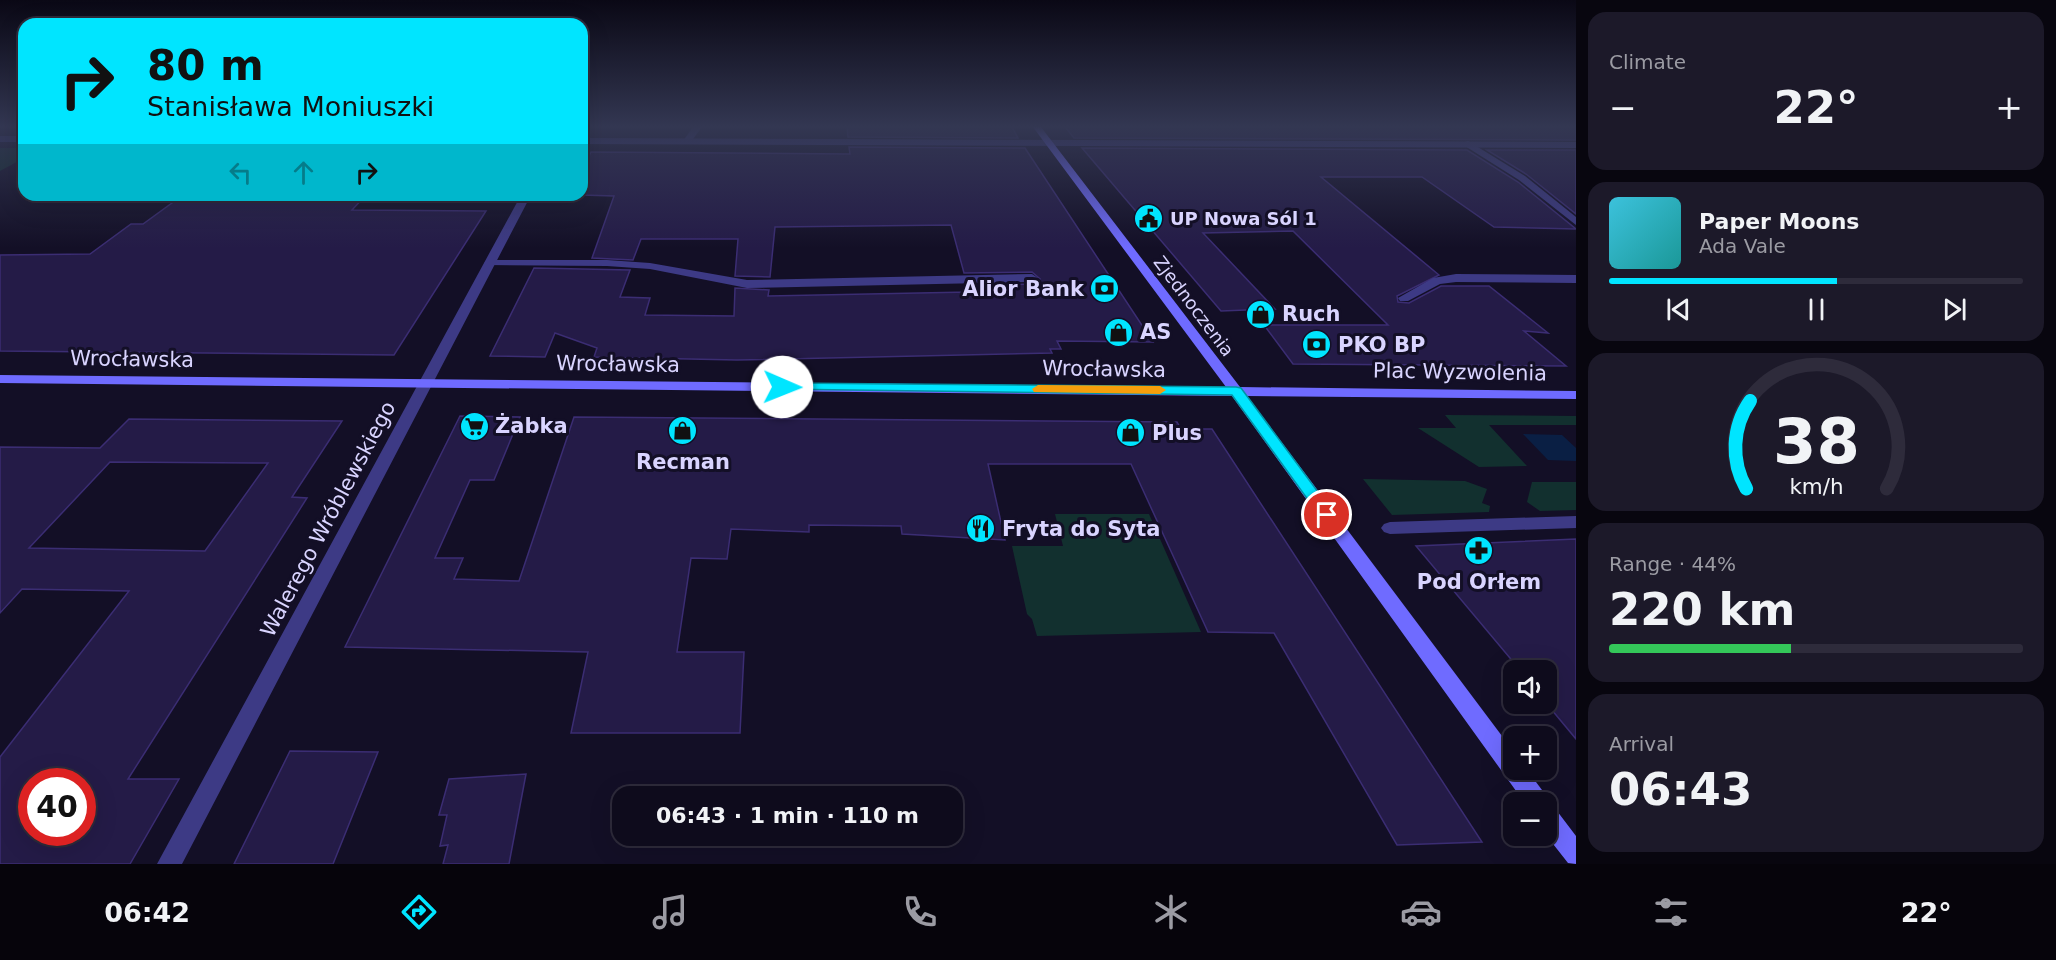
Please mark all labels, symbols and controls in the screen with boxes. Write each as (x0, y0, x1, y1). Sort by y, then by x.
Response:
text: 80 m (147, 41, 264, 90)
icon: right (48, 42, 126, 120)
text: Climate (1609, 50, 1686, 74)
text: 22° (1773, 81, 1859, 134)
text: − (1609, 88, 1637, 127)
text: + (1995, 88, 2023, 127)
text: Stanisława Moniuszki (147, 91, 434, 122)
icon: left (224, 156, 257, 189)
icon: ahead (287, 156, 320, 189)
icon: right (350, 156, 383, 189)
public building icon: UP Nowa Sól 1 (1133, 202, 1165, 234)
place label: UP Nowa Sól 1 (1170, 208, 1317, 229)
text: Paper Moons (1699, 209, 1859, 234)
text: Ada Vale (1699, 234, 1786, 258)
street label: Zjednoczenia (1149, 252, 1239, 360)
bank icon: Alior Bank (1089, 273, 1121, 305)
place label: Alior Bank (962, 277, 1085, 301)
icon: previous (1662, 293, 1695, 326)
icon: pause (1800, 293, 1833, 326)
icon: next (1938, 293, 1971, 326)
shop icon: Ruch (1245, 298, 1277, 330)
place label: Ruch (1282, 302, 1341, 326)
shop icon: AS (1103, 316, 1135, 348)
place label: AS (1140, 320, 1171, 344)
bank icon: PKO BP (1301, 329, 1333, 361)
place label: PKO BP (1338, 333, 1425, 357)
street label: Wrocławska (70, 346, 194, 372)
street label: Wrocławska (556, 351, 680, 377)
position arrow (750, 355, 814, 419)
street label: Wrocławska (1042, 356, 1166, 382)
street label: Plac Wyzwolenia (1373, 358, 1547, 386)
street label: Walerego Wróblewskiego (256, 397, 400, 641)
text: 38 (1773, 405, 1859, 478)
supermarket icon: Żabka (458, 410, 490, 442)
place label: Żabka (495, 413, 568, 438)
shop icon: Recman (667, 415, 699, 447)
shop icon: Plus (1115, 417, 1147, 449)
place label: Plus (1152, 421, 1202, 445)
place label: Recman (636, 450, 730, 474)
text: km/h (1789, 474, 1843, 499)
pin (1301, 489, 1352, 540)
icon: arrive (1310, 498, 1343, 531)
restaurant icon: Fryta do Syta (965, 513, 997, 545)
place label: Fryta do Syta (1002, 517, 1160, 541)
pharmacy icon: Pod Orłem (1463, 535, 1495, 567)
text: Range · 44% (1609, 552, 1736, 576)
place label: Pod Orłem (1417, 570, 1541, 594)
text: 220 km (1609, 583, 1795, 636)
map controls (1503, 660, 1557, 846)
button: sound (1503, 660, 1557, 714)
button: + (1503, 726, 1557, 780)
text: Arrival (1609, 732, 1674, 756)
text: 06:43 (1609, 763, 1752, 816)
speed limit sign: 40 (18, 768, 96, 846)
button: − (1503, 792, 1557, 846)
text: 06:43 · 1 min · 110 m (656, 803, 919, 828)
icon: directions (398, 891, 440, 933)
icon: music (649, 891, 691, 933)
icon: phone (899, 891, 941, 933)
icon: climate (1150, 891, 1192, 933)
icon: car (1400, 891, 1442, 933)
icon: filters (1650, 891, 1692, 933)
text: 06:42 (104, 897, 190, 928)
text: 22° (1901, 897, 1952, 928)

